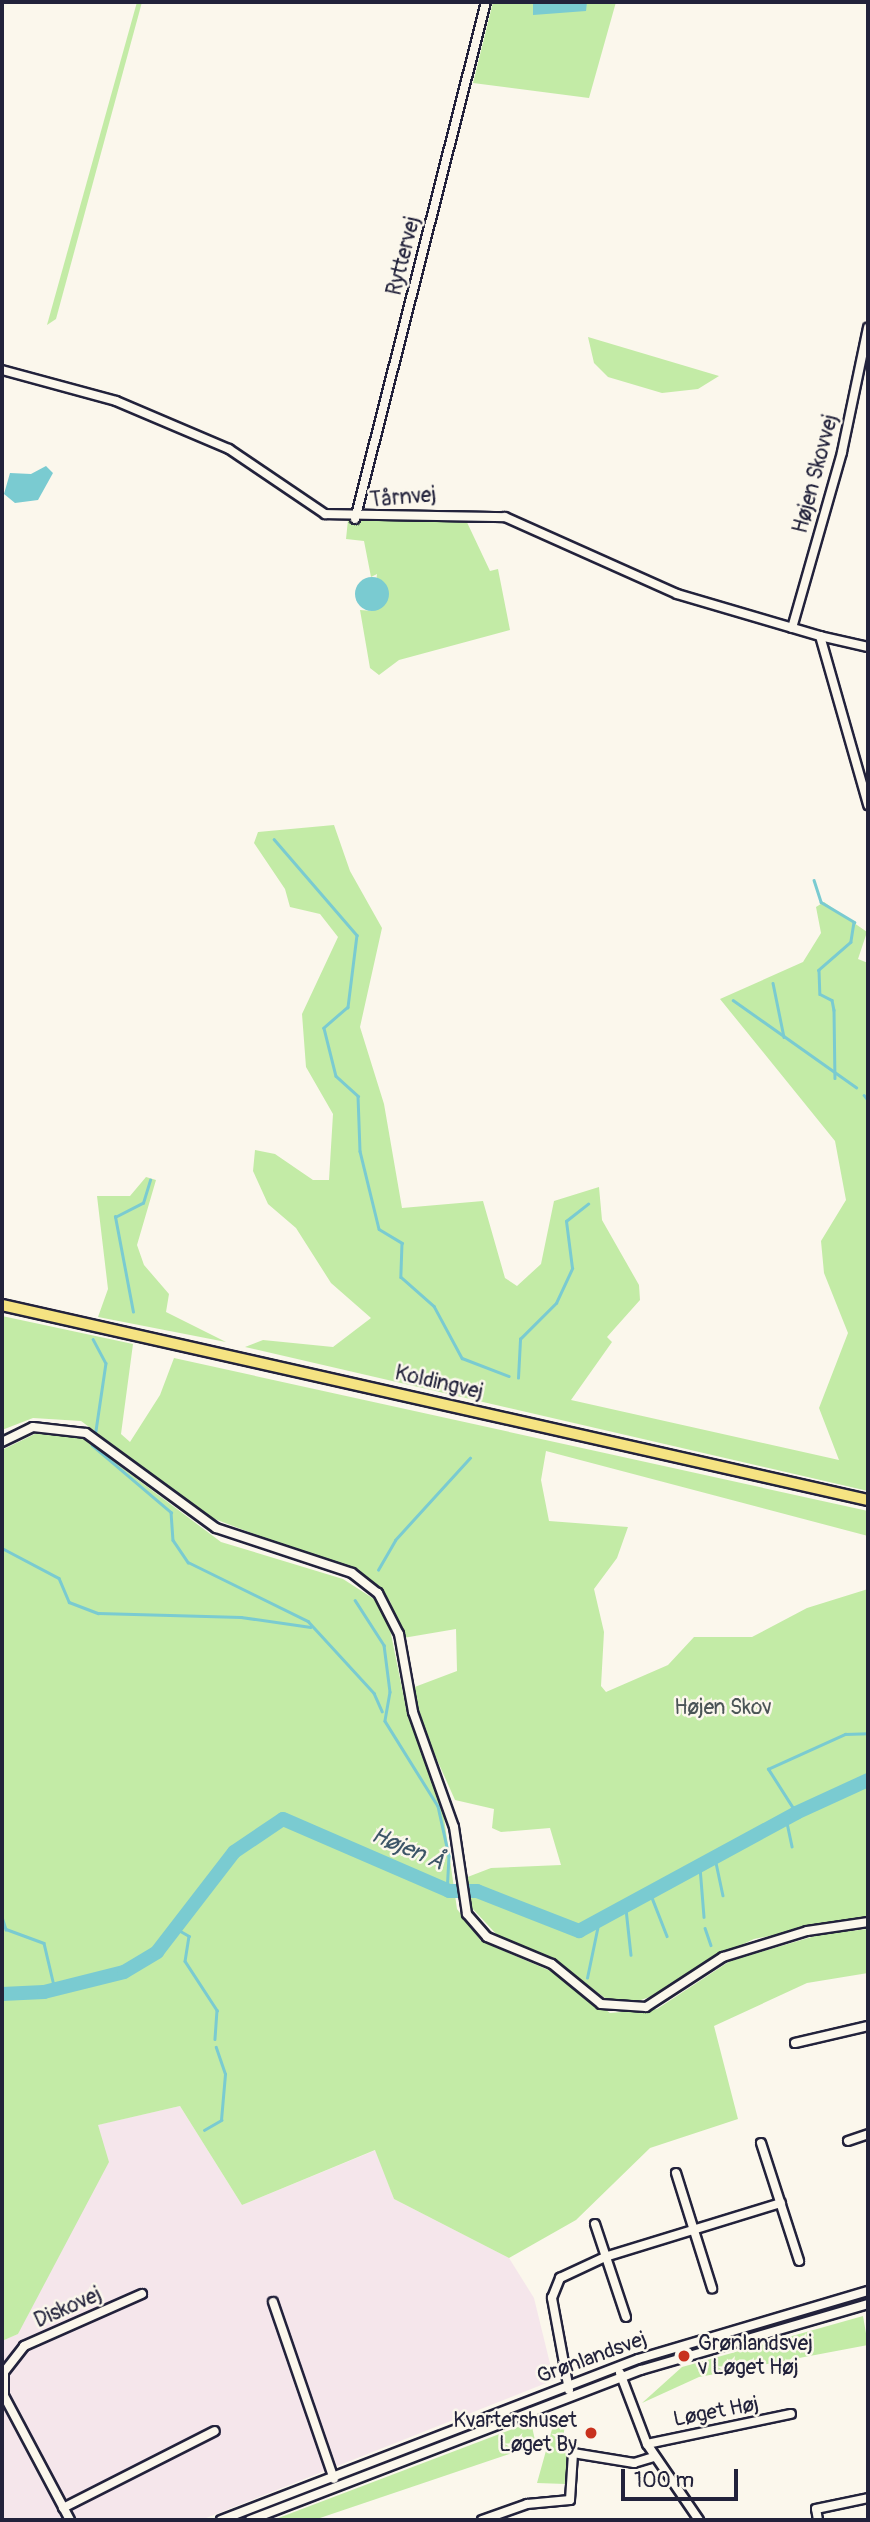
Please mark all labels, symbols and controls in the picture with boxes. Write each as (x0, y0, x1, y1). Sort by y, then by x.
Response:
street label: Ryttervej (382, 214, 426, 298)
street label: Højen Skovvej (788, 412, 844, 536)
street label: Tårnvej (369, 483, 437, 513)
street label: Koldingvej (392, 1361, 486, 1405)
park label: Højen Skov (674, 1695, 772, 1721)
water label: Højen Å (367, 1821, 449, 1877)
street label: Diskovej (30, 2282, 106, 2334)
street label: Grønlandsvej (534, 2327, 650, 2389)
place label: Grønlandsvej v Løget Høj (698, 2331, 813, 2381)
marker: Grønlandsvej v Løget Høj (676, 2348, 692, 2364)
street label: Løget Høj (671, 2391, 761, 2433)
place label: Kvartershuset Løget By (453, 2408, 577, 2458)
marker: Kvartershuset Løget By (583, 2425, 599, 2441)
scale bar (625, 2456, 742, 2500)
text: 100 m (634, 2467, 694, 2494)

